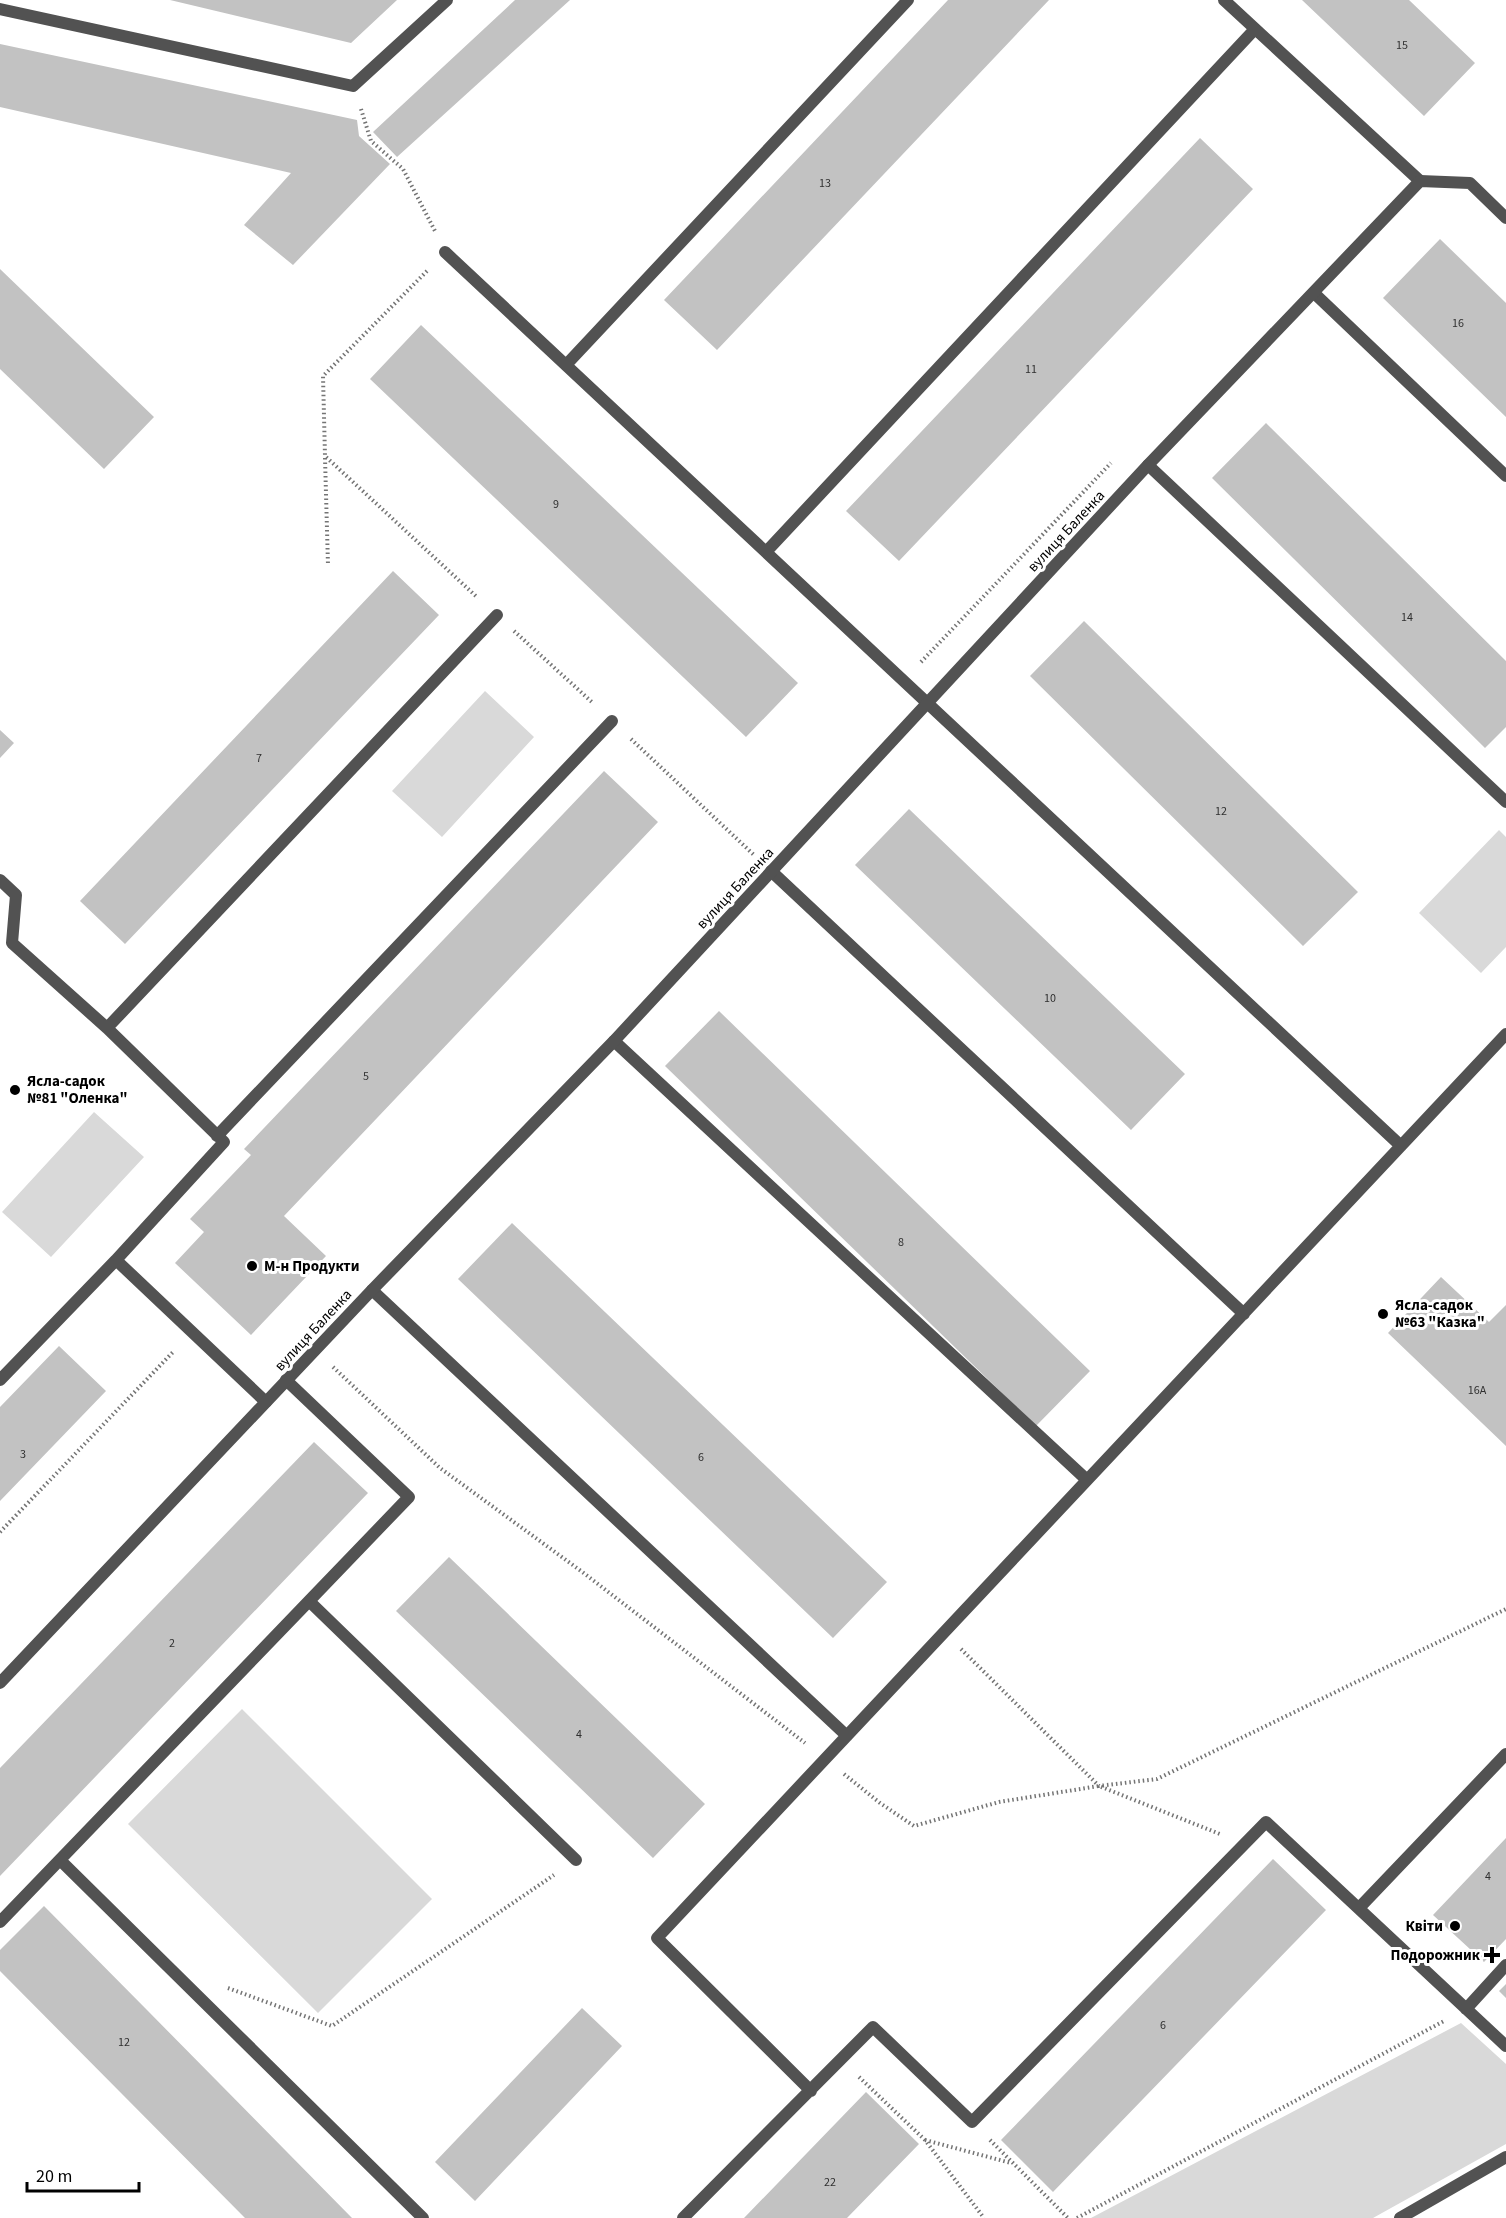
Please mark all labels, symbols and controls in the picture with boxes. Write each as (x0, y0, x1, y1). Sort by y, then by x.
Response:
house number: 15 (1396, 37, 1408, 54)
house number: 13 (819, 175, 831, 192)
house number: 16 (1452, 315, 1464, 332)
house number: 11 (1025, 361, 1037, 378)
street label: вулиця Баленка (1023, 486, 1110, 577)
house number: 9 (553, 496, 559, 513)
house number: 14 (1401, 609, 1413, 626)
house number: 7 (256, 750, 262, 767)
house number: 12 (1215, 803, 1227, 820)
street label: вулиця Баленка (692, 843, 779, 934)
house number: 10 (1044, 990, 1056, 1007)
house number: 5 (363, 1068, 369, 1085)
place label: Ясла-садок №81 "Оленка" (27, 1071, 128, 1109)
marker: Ясла-садок №81 "Оленка" (8, 1083, 22, 1097)
house number: 8 (898, 1234, 904, 1251)
place label: М-н Продукти (264, 1256, 359, 1277)
marker: М-н Продукти (245, 1259, 259, 1273)
street label: вулиця Баленка (270, 1285, 357, 1376)
place label: Ясла-садок №63 "Казка" (1395, 1295, 1485, 1333)
marker: Ясла-садок №63 "Казка" (1376, 1307, 1390, 1321)
house number: 16А (1468, 1382, 1487, 1399)
house number: 3 (20, 1446, 26, 1463)
house number: 6 (698, 1449, 704, 1466)
house number: 2 (169, 1635, 175, 1652)
house number: 4 (576, 1726, 582, 1743)
house number: 4 (1485, 1868, 1491, 1885)
place label: Квіти (1406, 1916, 1443, 1937)
marker: Квіти (1448, 1919, 1462, 1933)
place label: Подорожник (1391, 1945, 1481, 1966)
marker: Подорожник (1485, 1948, 1499, 1962)
house number: 6 (1160, 2017, 1166, 2034)
house number: 12 (118, 2034, 130, 2051)
scale bar (27, 2155, 140, 2193)
text: 20 m (36, 2164, 72, 2189)
house number: 22 (824, 2174, 836, 2191)

